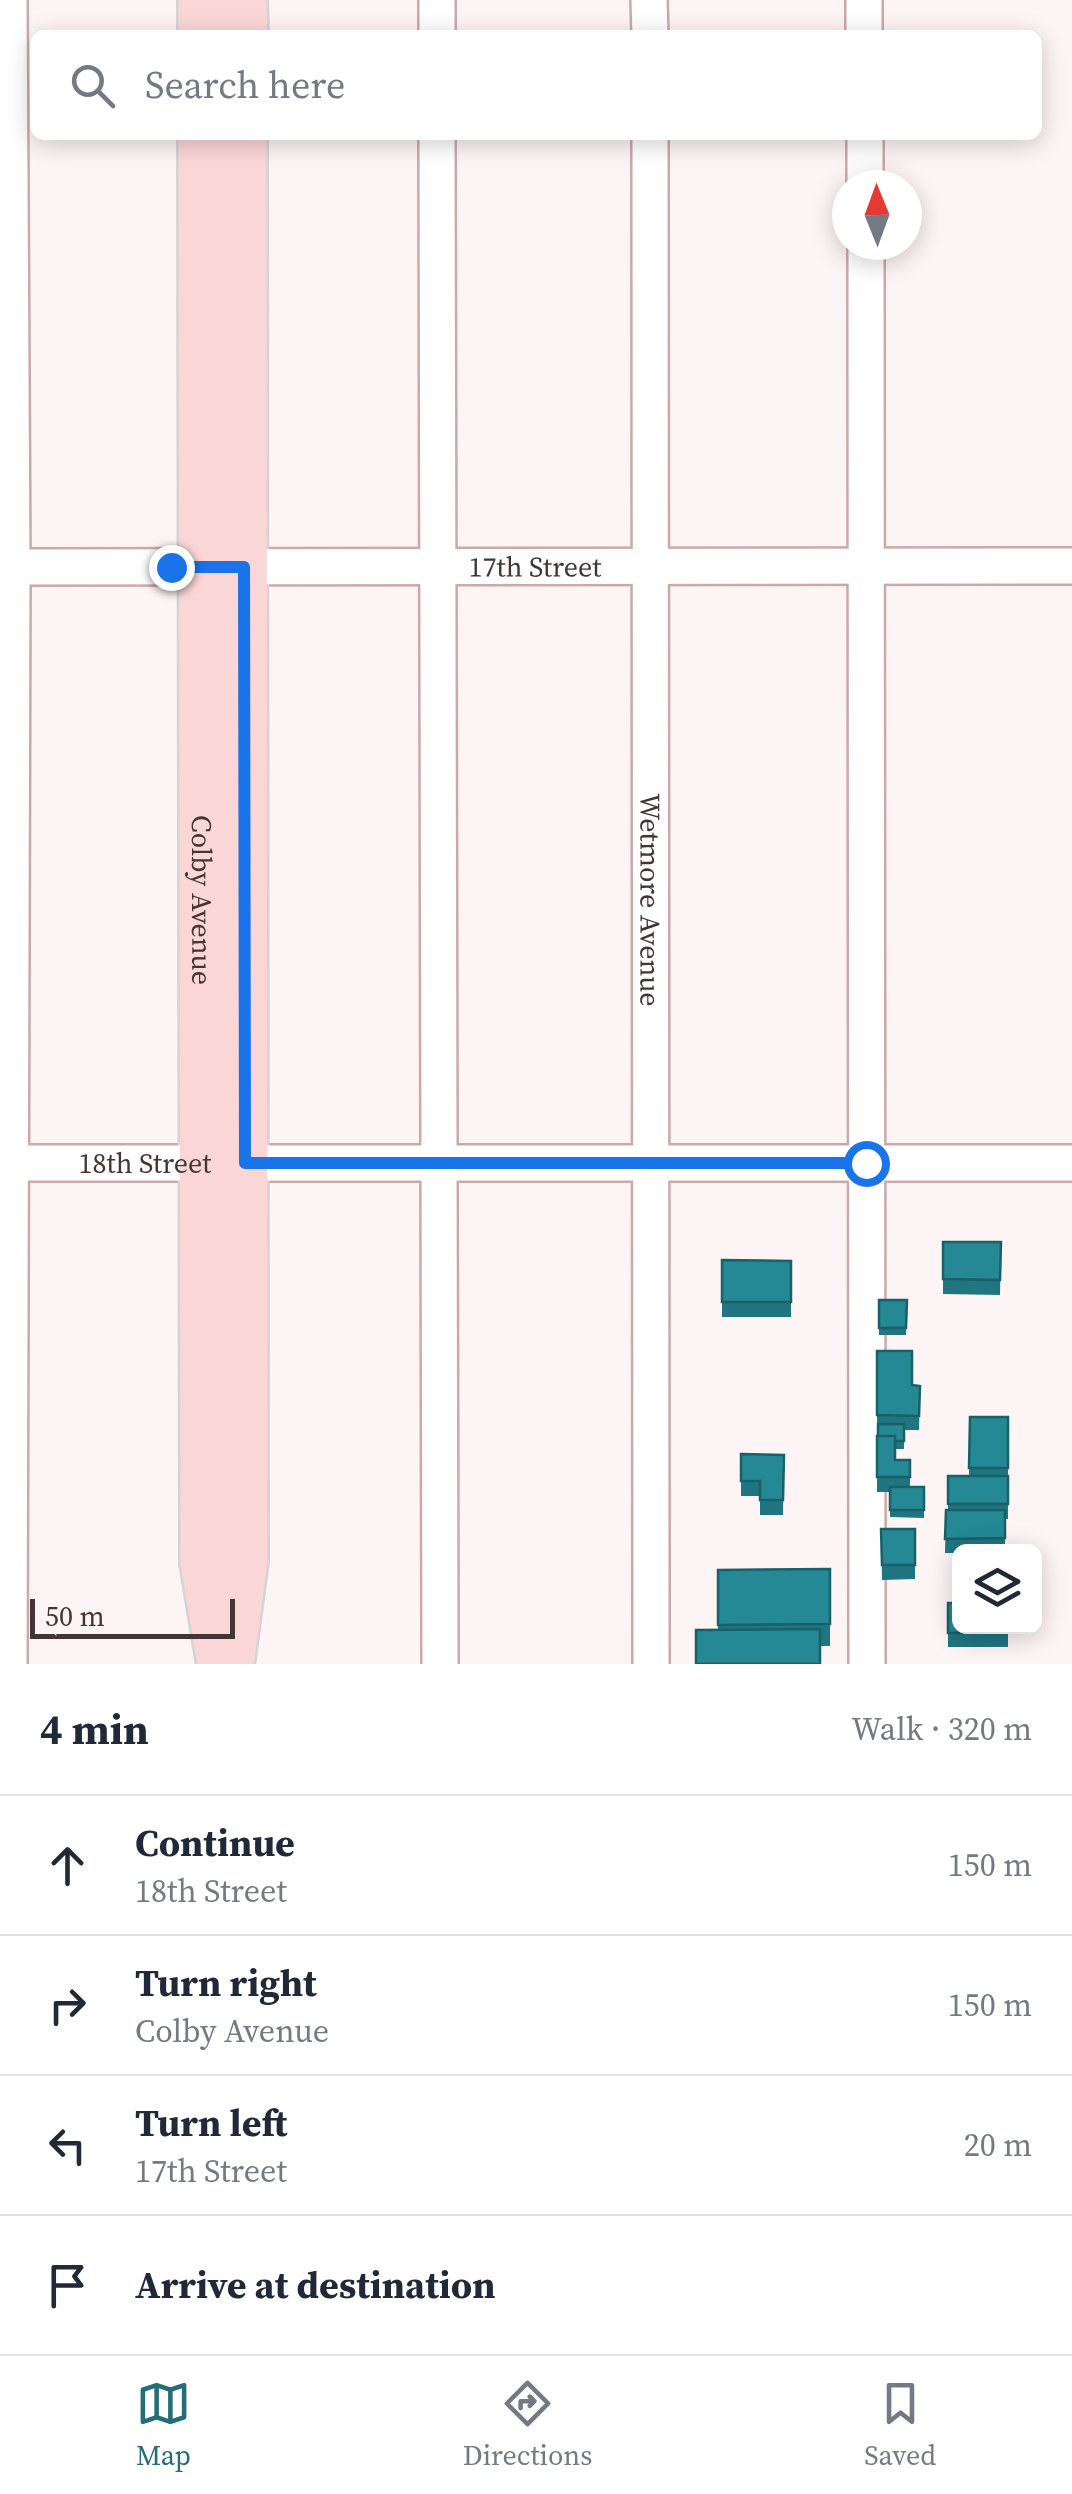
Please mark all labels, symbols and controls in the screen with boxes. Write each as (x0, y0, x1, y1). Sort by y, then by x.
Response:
search box (30, 30, 1042, 140)
icon: search (65, 58, 120, 113)
text: Search here (145, 59, 345, 111)
north arrow (832, 170, 922, 260)
route end (149, 545, 195, 591)
street label: 17th Street (469, 547, 602, 586)
street label: Wetmore Avenue (631, 793, 670, 1007)
street label: Colby Avenue (183, 815, 221, 985)
route start (844, 1141, 890, 1187)
street label: 18th Street (79, 1144, 212, 1182)
map controls (952, 1544, 1042, 1634)
button: layers (952, 1544, 1042, 1634)
scale bar (30, 1594, 235, 1638)
text: 50 m (45, 1597, 105, 1635)
text: 4 min (40, 1700, 149, 1758)
text: Walk · 320 m (851, 1707, 1032, 1751)
text: Continue (135, 1817, 295, 1869)
icon: ahead (40, 1838, 95, 1893)
text: 150 m (948, 1843, 1032, 1887)
text: 18th Street (135, 1869, 287, 1913)
text: Turn right (135, 1957, 317, 2009)
icon: right (40, 1978, 95, 2033)
text: 150 m (948, 1983, 1032, 2027)
text: Colby Avenue (135, 2009, 329, 2053)
text: Turn left (135, 2097, 287, 2149)
icon: left (40, 2118, 95, 2173)
text: 20 m (964, 2123, 1032, 2167)
text: 17th Street (135, 2149, 287, 2193)
icon: arrive (40, 2258, 95, 2313)
text: Arrive at destination (135, 2259, 496, 2311)
tab: Map (136, 2376, 191, 2474)
tab: Directions (463, 2376, 592, 2474)
tab: Saved (864, 2376, 936, 2474)

